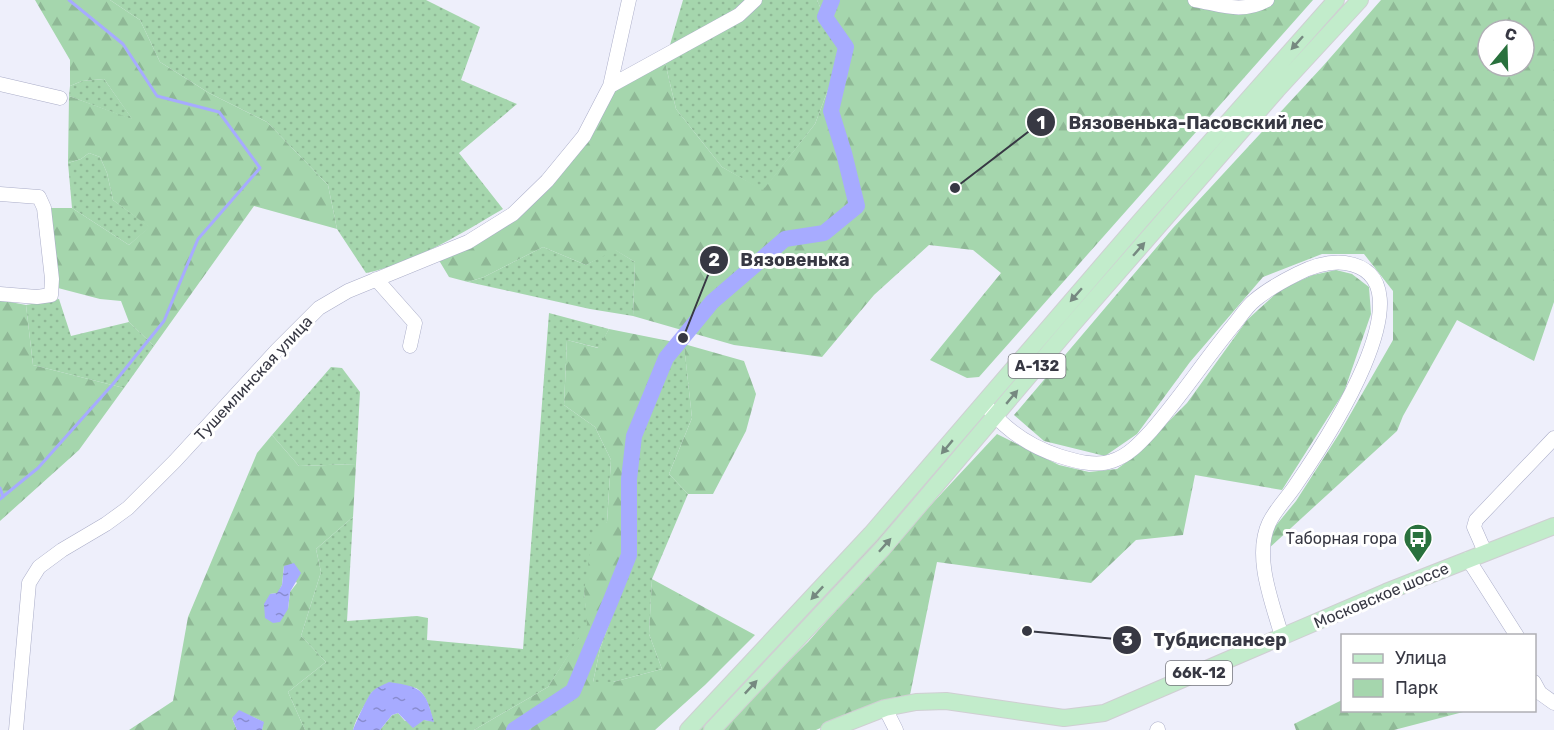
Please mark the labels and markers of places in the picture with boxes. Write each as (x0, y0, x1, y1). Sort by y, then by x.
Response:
callout: Вязовенька-Пасовский лес (1026, 104, 1335, 140)
callout: Вязовенька (699, 242, 862, 278)
bus stop icon: Таборная гора (1402, 522, 1434, 564)
place label: Таборная гора (1285, 529, 1397, 548)
callout: Тубдиспансер (1112, 622, 1299, 658)

